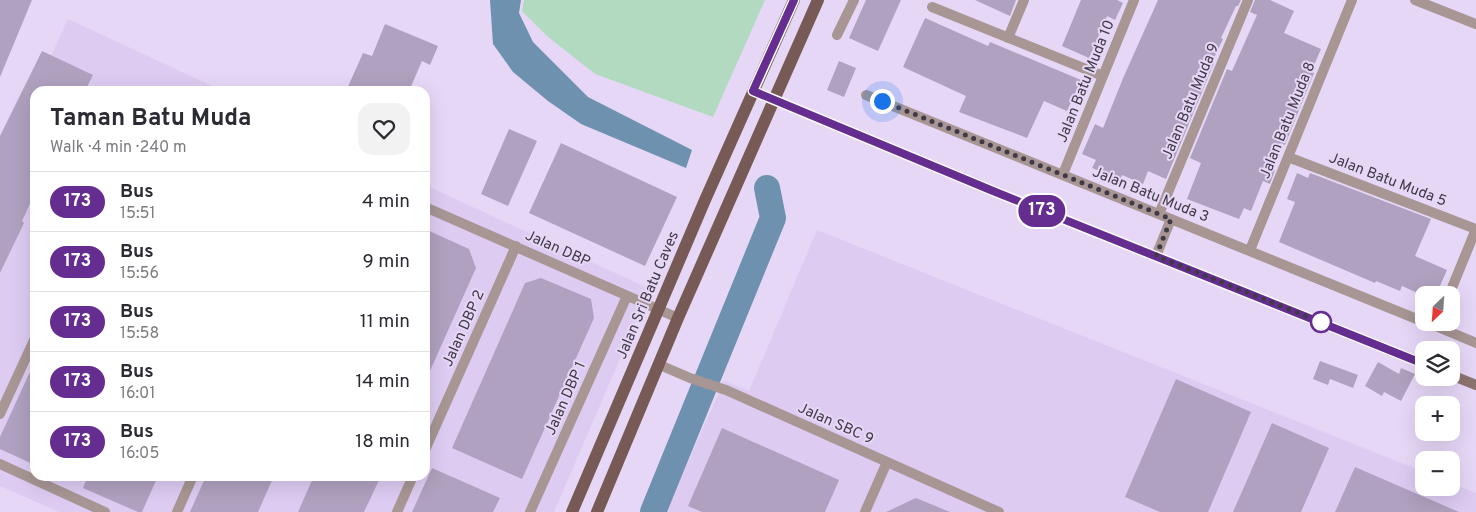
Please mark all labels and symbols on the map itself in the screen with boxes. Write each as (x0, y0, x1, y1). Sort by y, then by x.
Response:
street label: Jalan Batu Muda 10 (1053, 18, 1120, 146)
street label: Jalan Batu Muda 9 (1158, 41, 1224, 162)
street label: Jalan Batu Muda 8 (1256, 59, 1321, 182)
your location (870, 89, 895, 114)
street label: Jalan Batu Muda 5 (1326, 149, 1449, 212)
street label: Jalan Batu Muda 3 (1089, 163, 1212, 227)
line badge: 173 (1013, 195, 1071, 227)
street label: Jalan DBP (522, 227, 593, 272)
street label: Jalan Sri Batu Caves (613, 229, 684, 362)
north arrow (1415, 286, 1460, 331)
street label: Jalan DBP 2 (439, 287, 490, 370)
unlabelled marker (1310, 311, 1332, 333)
street label: Jalan DBP 1 (542, 359, 591, 438)
street label: Jalan SBC 9 (795, 399, 876, 450)

